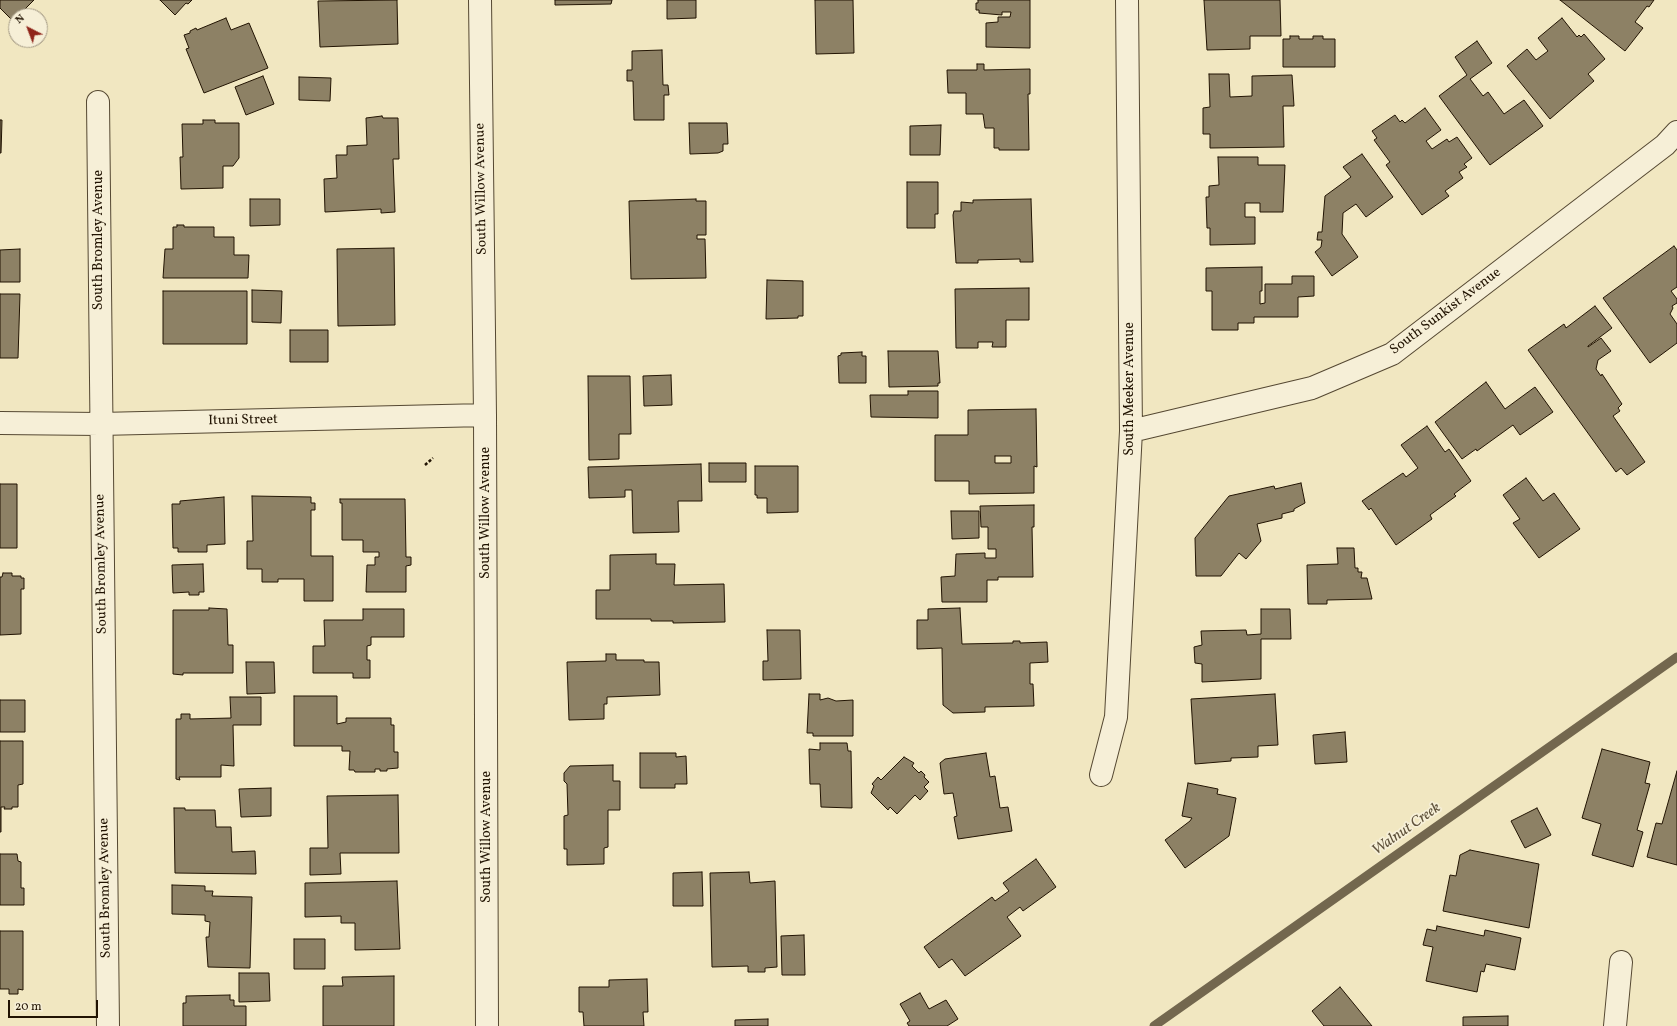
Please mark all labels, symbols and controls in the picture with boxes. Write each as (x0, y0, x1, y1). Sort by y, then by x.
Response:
north arrow (8, 8, 48, 48)
text: N (12, 11, 28, 28)
street label: South Willow Avenue (472, 123, 492, 255)
street label: South Bromley Avenue (91, 170, 107, 310)
street label: South Sunkist Avenue (1387, 265, 1505, 359)
street label: South Meeker Avenue (1122, 322, 1138, 456)
street label: Ituni Street (208, 412, 278, 430)
street label: South Willow Avenue (478, 447, 494, 579)
street label: South Bromley Avenue (92, 494, 112, 634)
street label: South Willow Avenue (479, 771, 495, 903)
water label: Walnut Creek (1369, 800, 1445, 860)
street label: South Bromley Avenue (96, 818, 116, 958)
scale bar (10, 992, 100, 1018)
text: 20 m (15, 999, 42, 1015)

